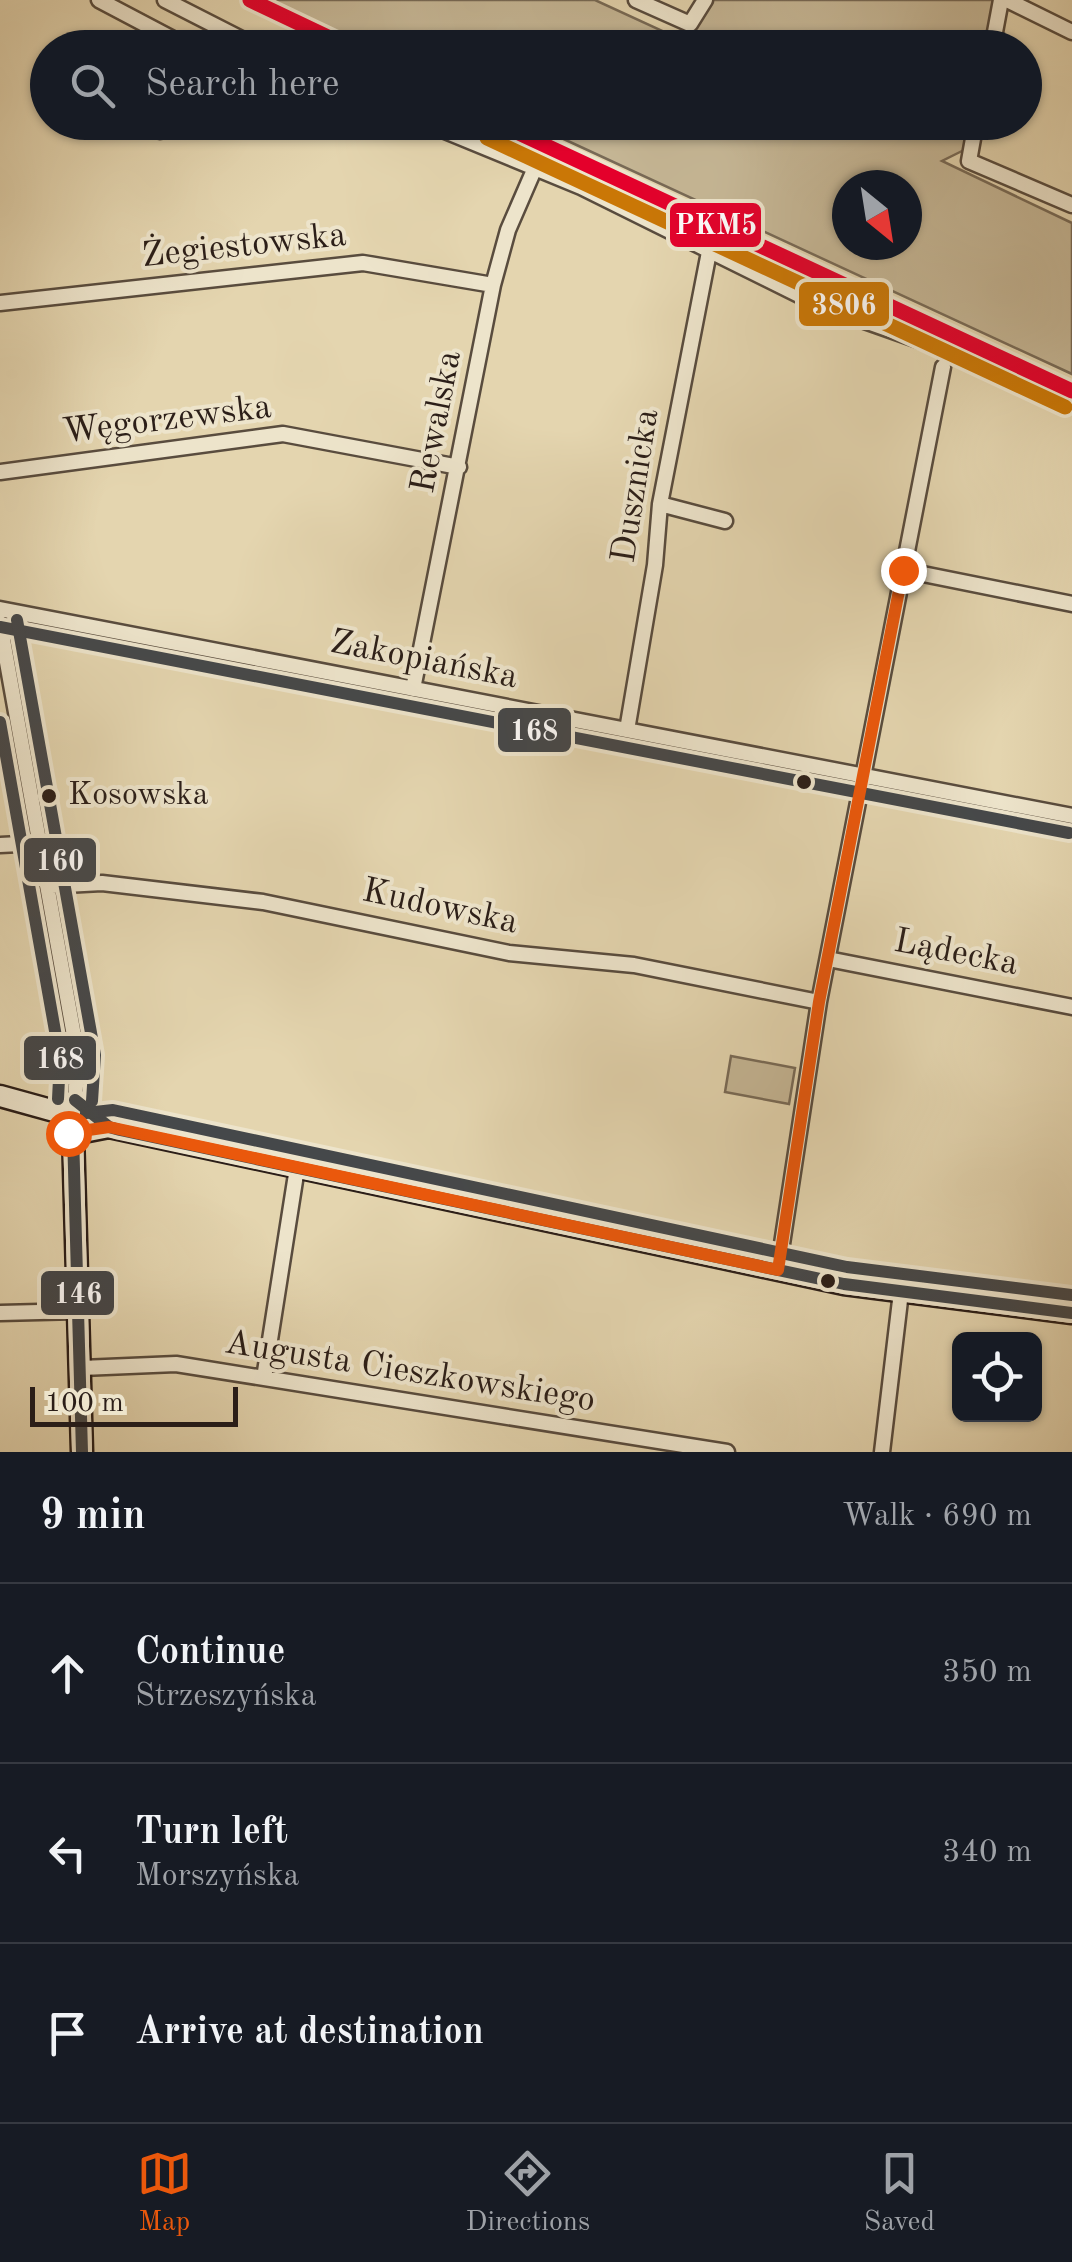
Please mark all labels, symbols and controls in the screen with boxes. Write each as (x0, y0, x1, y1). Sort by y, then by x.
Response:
search box (30, 30, 1042, 140)
icon: search (65, 58, 120, 113)
text: Search here (145, 66, 340, 104)
north arrow (832, 170, 922, 260)
line badge: PKM5 (668, 201, 763, 249)
street label: Żegiestowska (139, 212, 348, 274)
text: PKM5 (675, 213, 757, 241)
line badge: 3806 (797, 280, 891, 328)
text: 3806 (812, 293, 876, 321)
street label: Rewalska (406, 348, 468, 496)
street label: Węgorzewska (61, 390, 273, 450)
street label: Dusznicka (607, 406, 665, 566)
route end (881, 548, 927, 594)
street label: Zakopiańska (327, 625, 521, 695)
line badge: 168 (496, 706, 573, 754)
text: 168 (510, 719, 558, 747)
unlabelled marker (794, 772, 814, 792)
place label: Kosowska (68, 780, 209, 812)
marker: Kosowska (39, 786, 59, 806)
line badge: 160 (22, 836, 98, 884)
text: 160 (36, 849, 84, 877)
street label: Kudowska (359, 873, 521, 941)
street label: Lądecka (891, 924, 1021, 982)
line badge: 168 (22, 1034, 98, 1082)
text: 168 (36, 1047, 84, 1075)
route start (46, 1111, 92, 1157)
line badge: 146 (39, 1269, 116, 1317)
unlabelled marker (818, 1271, 838, 1291)
text: 146 (54, 1282, 102, 1310)
street label: Augusta Cieszkowskiego (222, 1325, 598, 1419)
map controls (952, 1332, 1042, 1422)
button: locate (952, 1332, 1042, 1422)
scale bar (30, 1382, 238, 1426)
text: 100 m (45, 1390, 124, 1418)
text: 9 min (40, 1496, 146, 1538)
text: Walk · 690 m (842, 1501, 1032, 1533)
text: Continue (135, 1634, 285, 1672)
icon: ahead (40, 1646, 95, 1701)
text: 350 m (942, 1657, 1032, 1689)
text: Strzeszyńska (135, 1681, 317, 1713)
text: Turn left (135, 1814, 288, 1852)
icon: left (40, 1826, 95, 1881)
text: 340 m (942, 1837, 1032, 1869)
text: Morszyńska (135, 1861, 299, 1893)
icon: arrive (40, 2006, 95, 2061)
text: Arrive at destination (135, 2014, 484, 2052)
tab: Map (137, 2146, 192, 2241)
tab: Directions (466, 2146, 590, 2241)
tab: Saved (864, 2146, 935, 2241)

